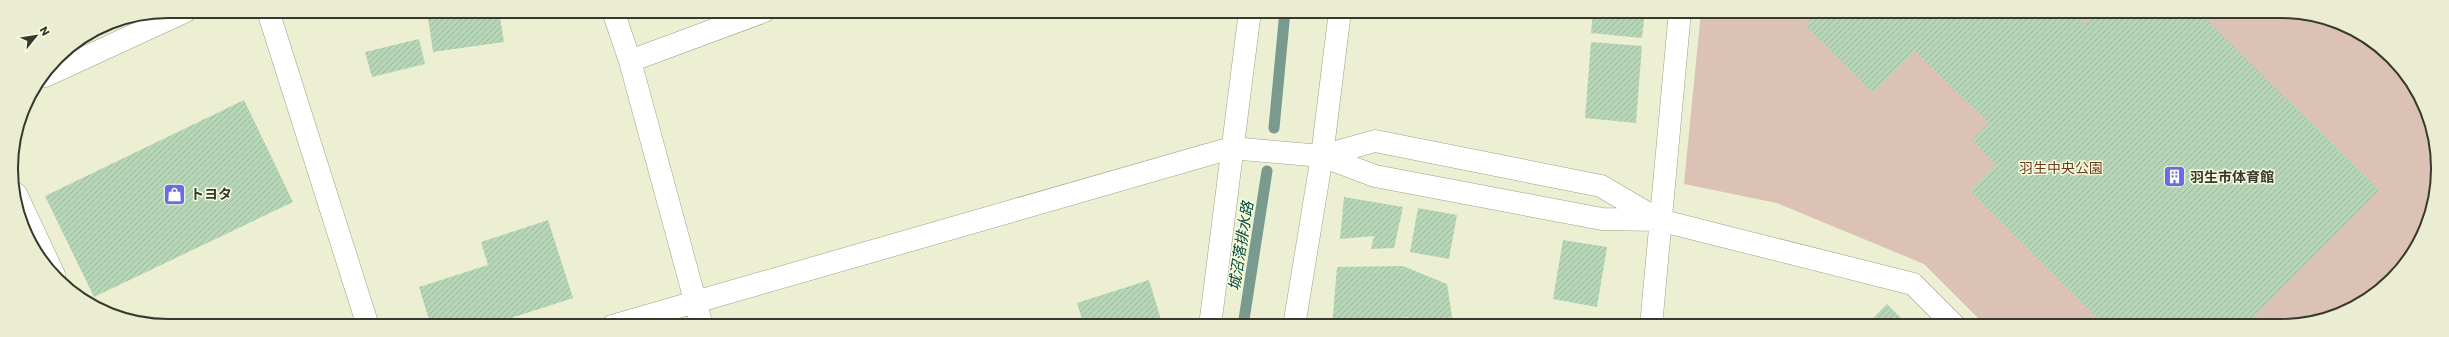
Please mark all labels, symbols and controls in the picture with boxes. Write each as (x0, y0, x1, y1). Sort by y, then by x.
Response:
north arrow (16, 16, 56, 56)
text: N (36, 23, 54, 39)
park label: 羽生中央公園 (2019, 158, 2103, 178)
building icon: 羽生市体育館 (2162, 164, 2188, 190)
place label: 羽生市体育館 (2190, 167, 2274, 187)
shop icon: トヨタ (161, 181, 187, 207)
place label: トヨタ (190, 184, 232, 204)
water label: 城沼落排水路 (1223, 198, 1258, 292)

